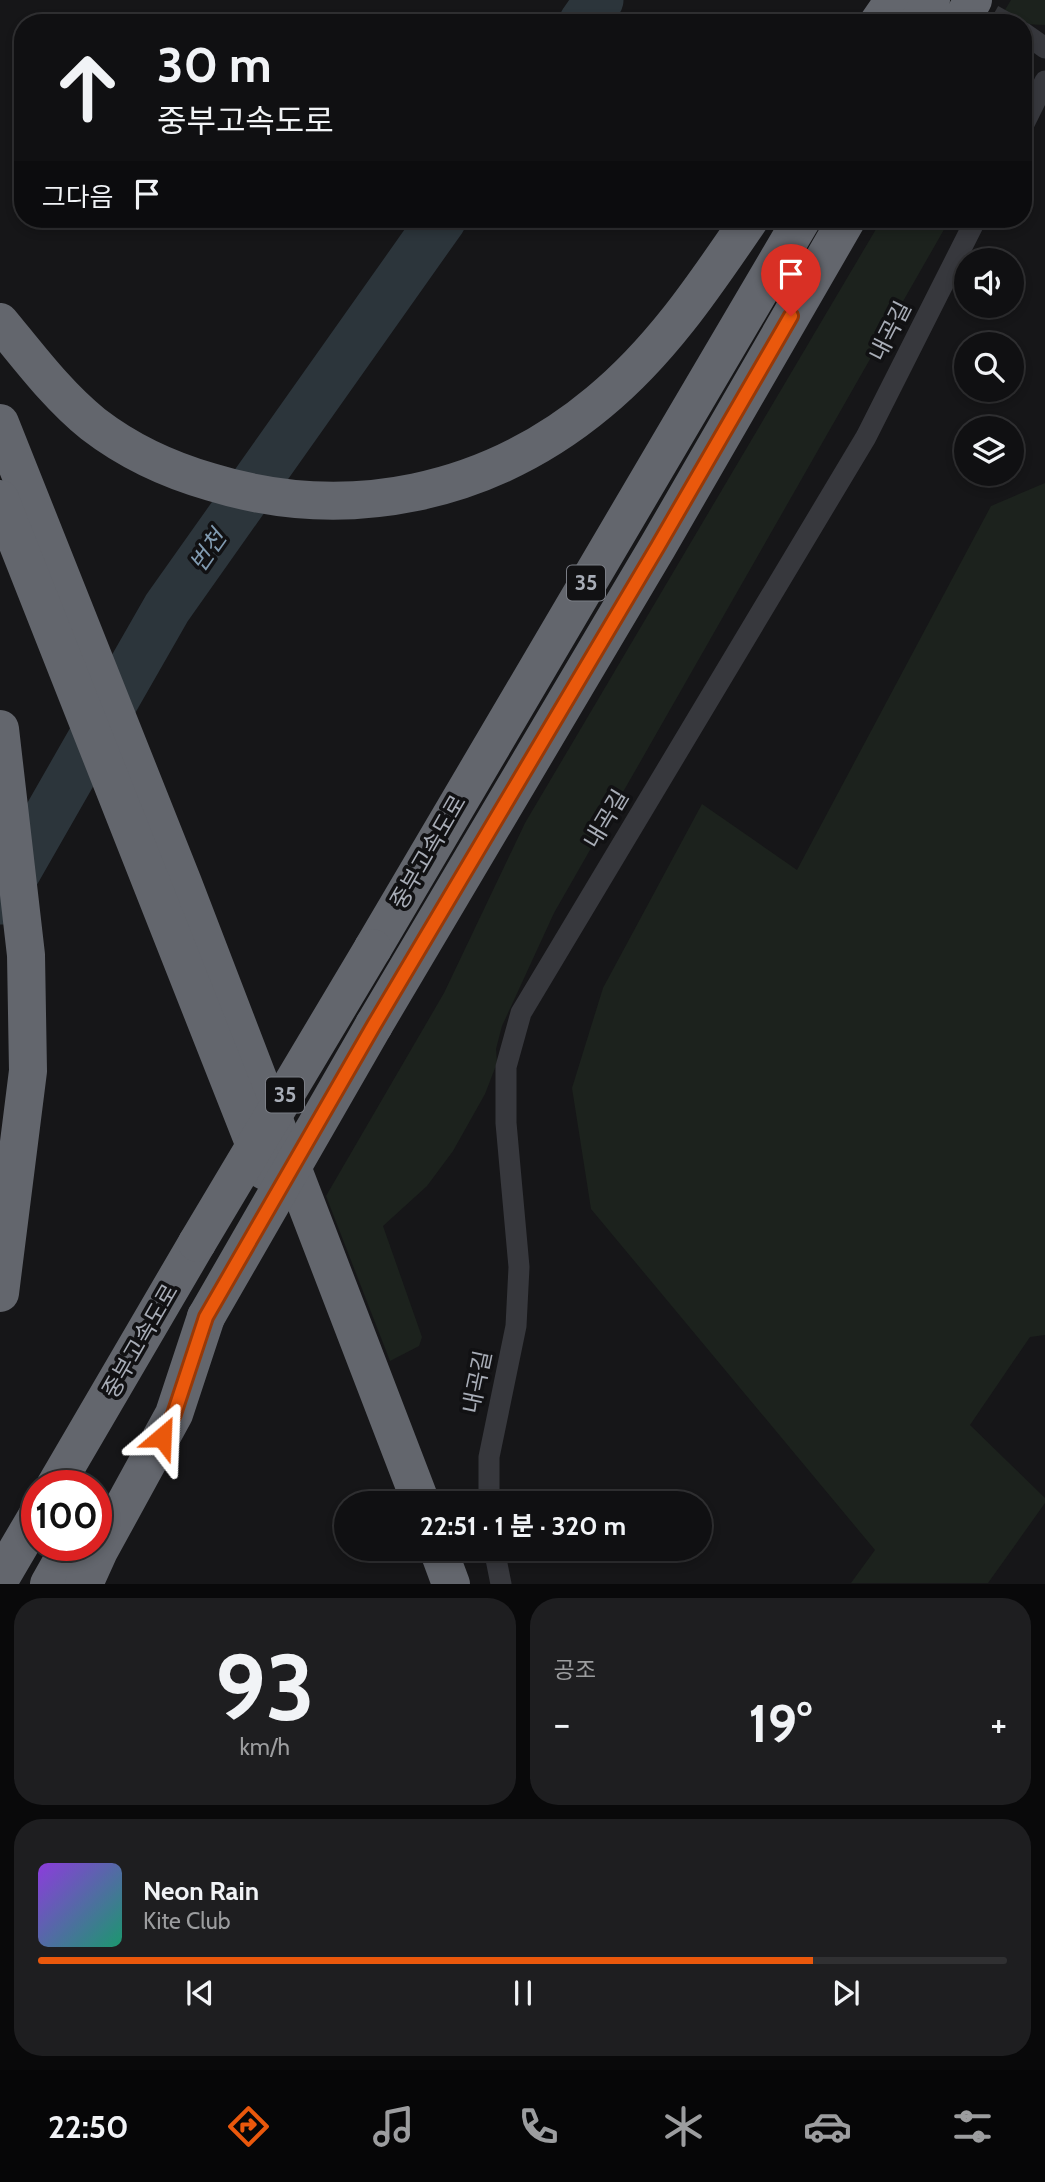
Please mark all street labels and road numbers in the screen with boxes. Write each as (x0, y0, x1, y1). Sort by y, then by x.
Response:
street label: 내곡길 (863, 296, 917, 366)
road number: 35 (567, 566, 605, 600)
street label: 내곡길 (578, 785, 634, 853)
street label: 중부고속도로 (384, 790, 472, 914)
road number: 35 (266, 1078, 304, 1112)
street label: 중부고속도로 (96, 1279, 184, 1403)
street label: 내곡길 (457, 1348, 497, 1416)

